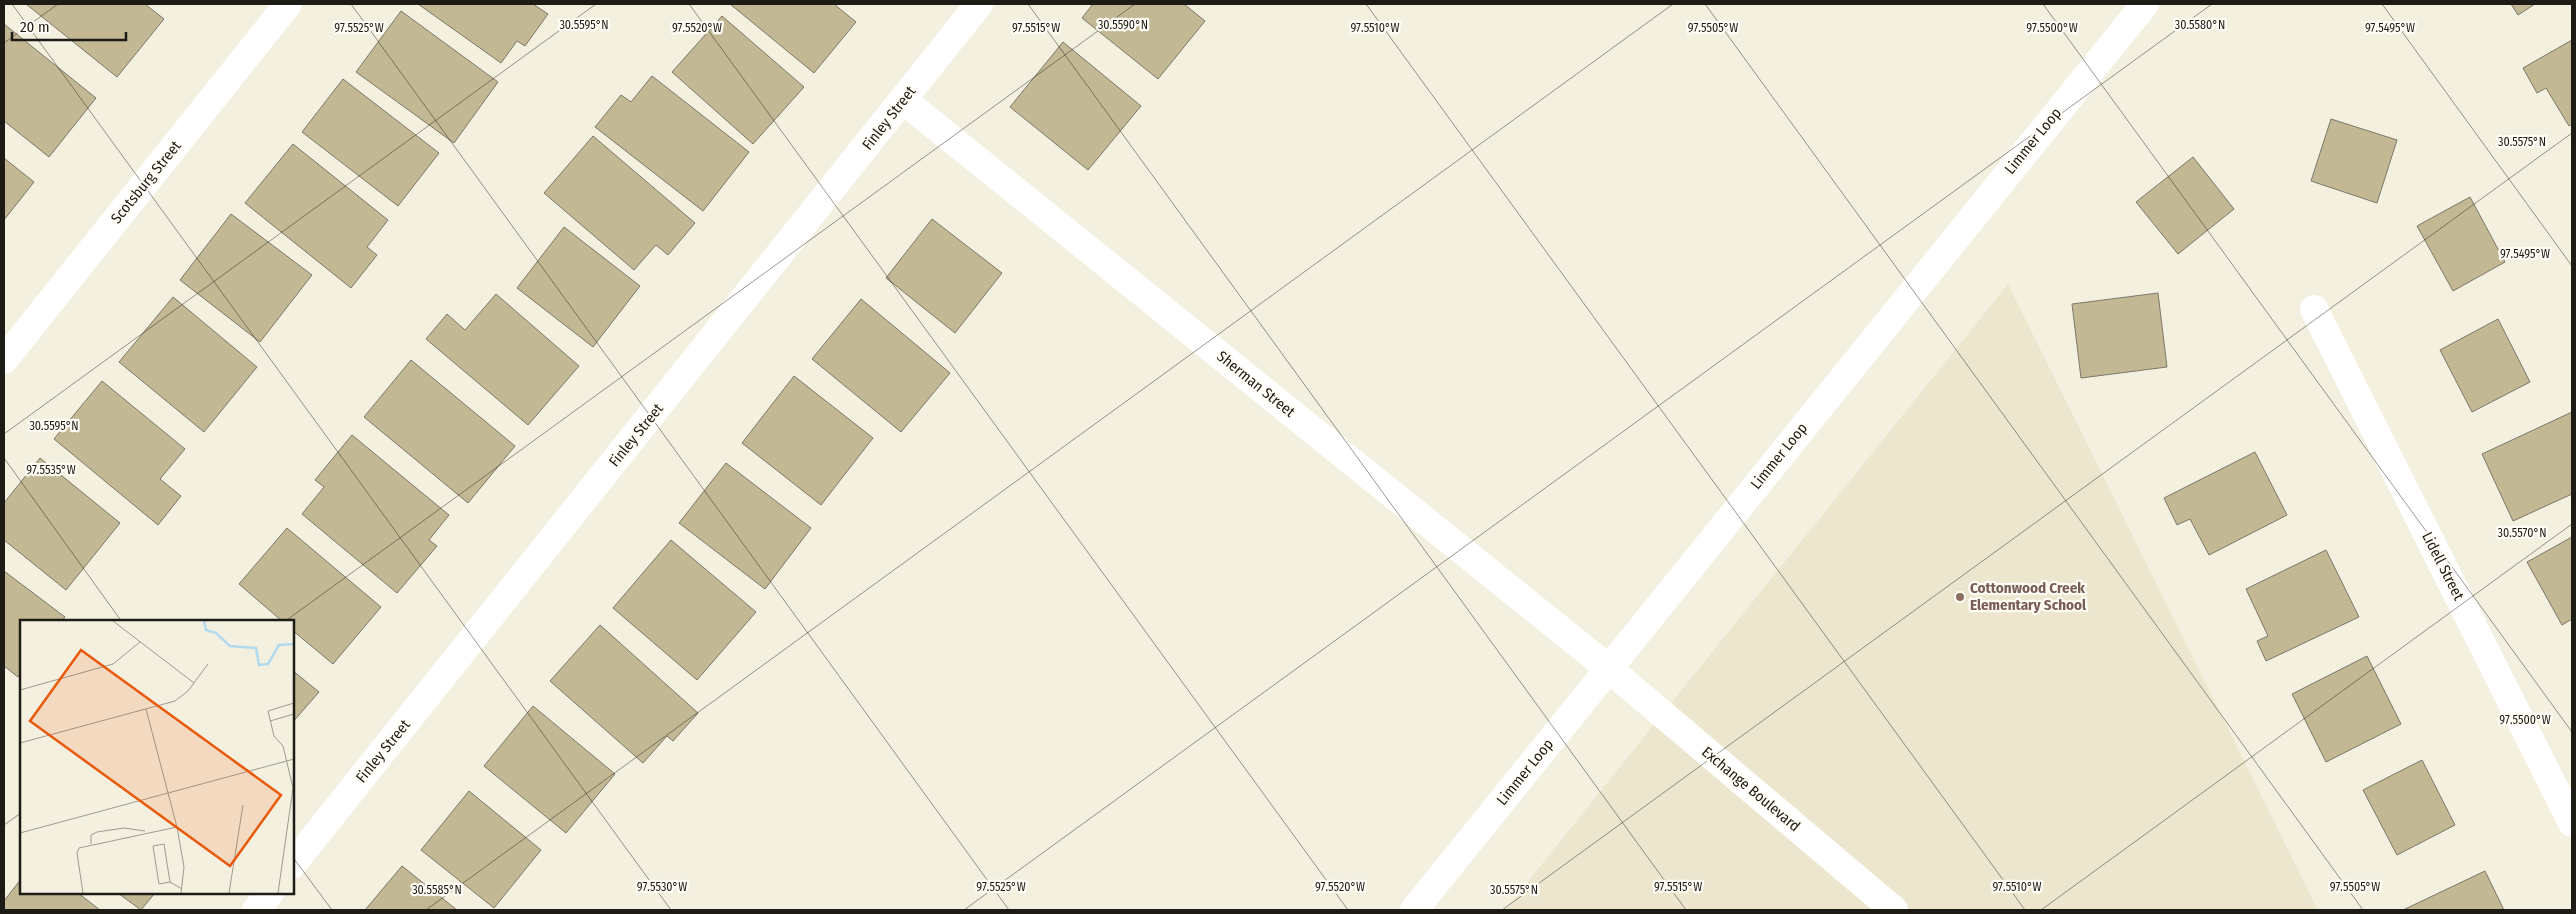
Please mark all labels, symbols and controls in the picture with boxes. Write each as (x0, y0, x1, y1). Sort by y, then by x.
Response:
scale bar (12, 10, 126, 42)
text: 20 m (20, 18, 50, 36)
text: 30.5595°N (559, 18, 609, 32)
text: 30.5590°N (1098, 18, 1148, 32)
text: 30.5580°N (2175, 18, 2225, 32)
text: 97.5525°W (334, 21, 384, 35)
text: 97.5520°W (672, 21, 722, 35)
text: 97.5515°W (1012, 21, 1060, 35)
text: 97.5510°W (1350, 21, 1400, 35)
text: 97.5505°W (1688, 21, 1738, 35)
text: 97.5500°W (2026, 21, 2078, 35)
text: 97.5495°W (2365, 21, 2415, 35)
street label: Finley Street (858, 82, 920, 154)
street label: Limmer Loop (2001, 104, 2065, 178)
text: 30.5575°N (2498, 135, 2546, 149)
street label: Scotsburg Street (107, 137, 185, 227)
text: 97.5495°W (2500, 247, 2550, 261)
street label: Sherman Street (1213, 347, 1299, 421)
street label: Finley Street (605, 400, 667, 470)
text: 30.5595°N (29, 419, 79, 433)
street label: Limmer Loop (1747, 419, 1811, 493)
text: 97.5535°W (26, 463, 76, 477)
text: 30.5570°N (2498, 526, 2546, 540)
street label: Lidell Street (2418, 529, 2468, 603)
place label: Cottonwood Creek Elementary School (1970, 579, 2087, 614)
marker: Cottonwood Creek Elementary School (1954, 591, 1966, 603)
inset map (20, 620, 294, 894)
text: 97.5500°W (2499, 713, 2551, 727)
street label: Finley Street (352, 716, 414, 786)
street label: Limmer Loop (1493, 735, 1557, 809)
street label: Exchange Boulevard (1698, 743, 1804, 835)
text: 97.5530°W (637, 880, 687, 894)
text: 97.5525°W (976, 880, 1026, 894)
text: 97.5520°W (1315, 880, 1365, 894)
text: 97.5515°W (1654, 880, 1702, 894)
text: 97.5510°W (1992, 880, 2042, 894)
text: 97.5505°W (2330, 880, 2380, 894)
text: 30.5585°N (412, 883, 462, 897)
text: 30.5575°N (1490, 883, 1538, 897)

